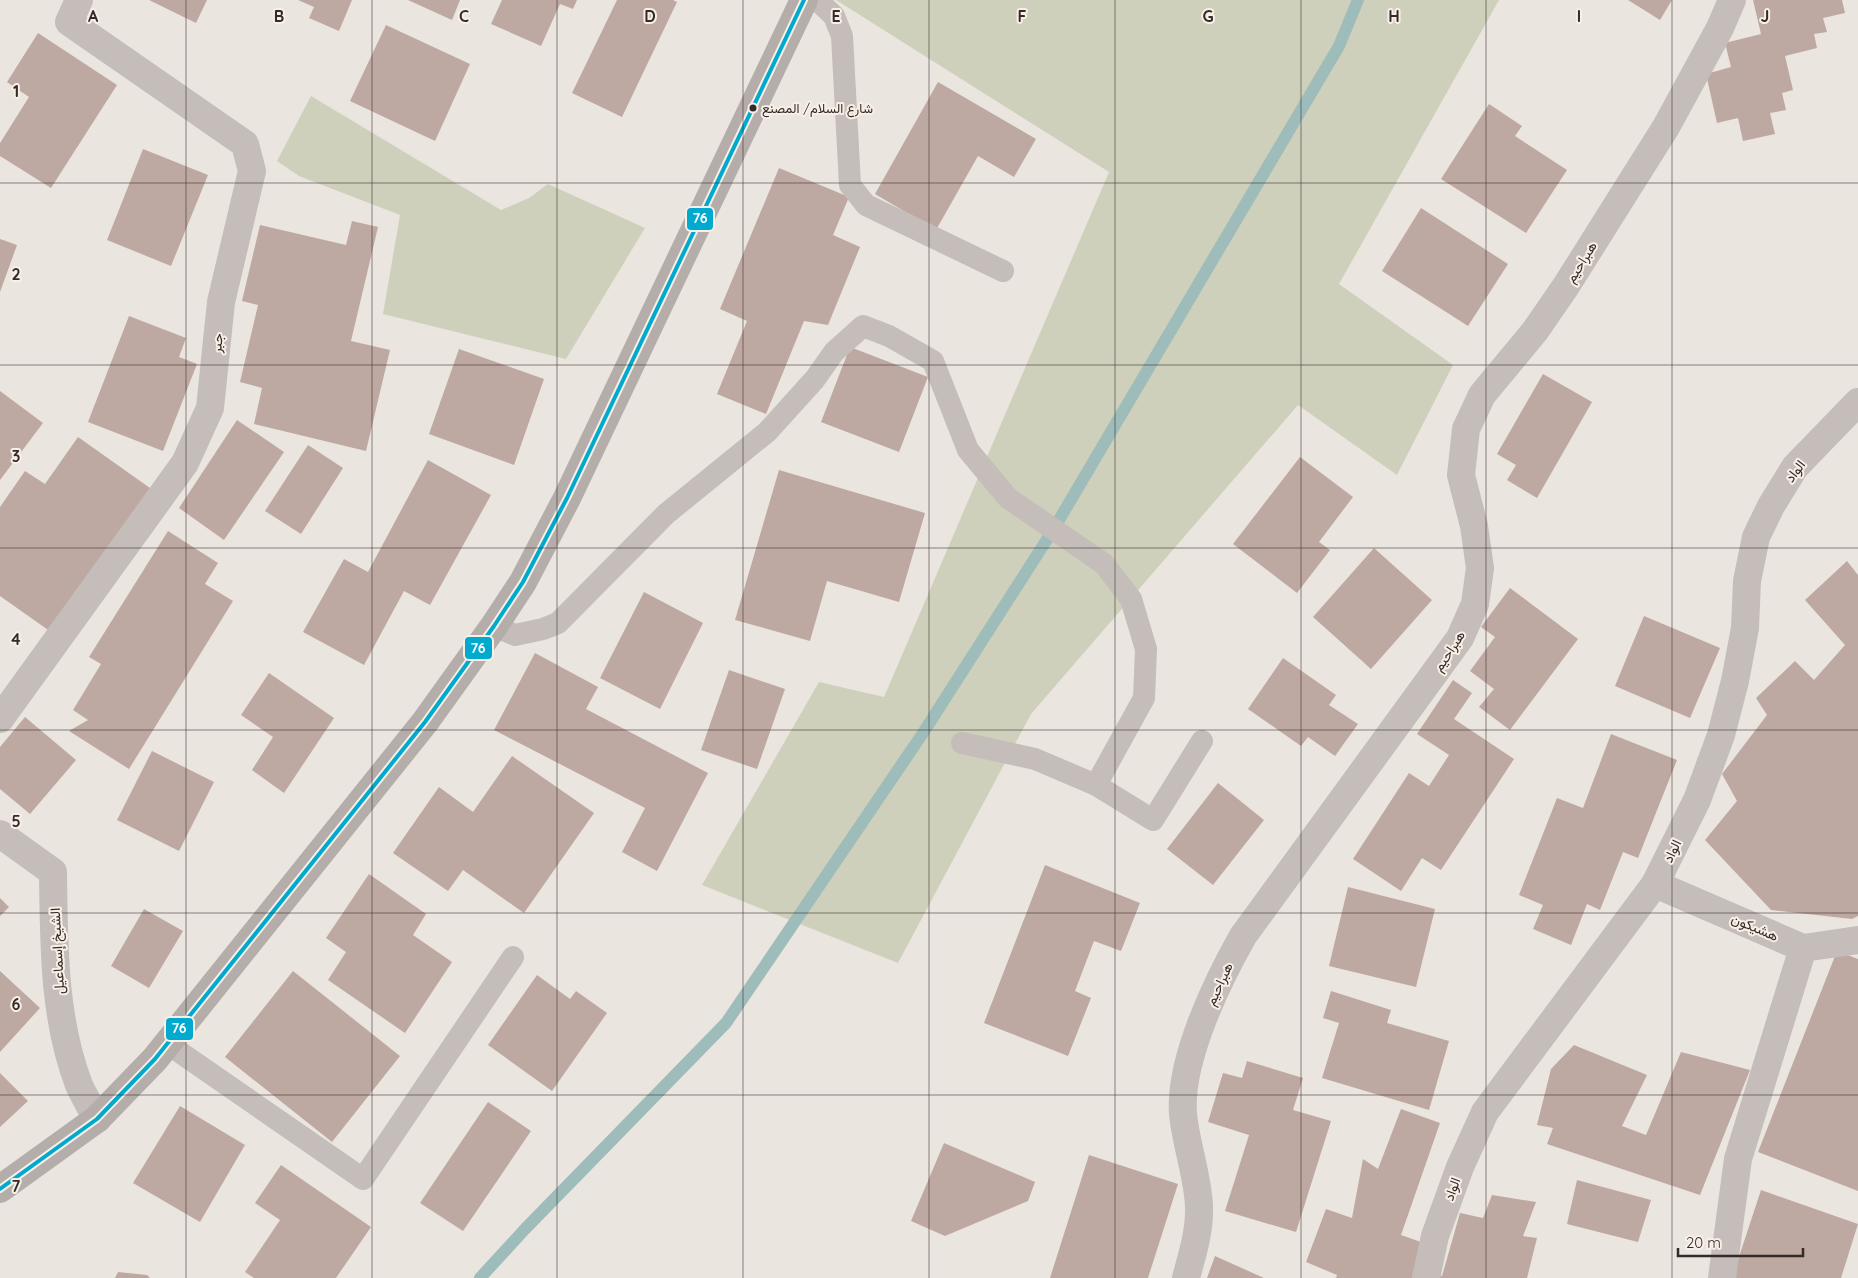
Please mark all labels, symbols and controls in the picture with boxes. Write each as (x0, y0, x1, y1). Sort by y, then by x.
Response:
text: A (88, 6, 99, 26)
text: B (274, 6, 284, 26)
text: C (459, 6, 469, 26)
text: D (644, 6, 656, 26)
text: E (831, 6, 841, 26)
text: F (1018, 6, 1027, 26)
text: G (1202, 6, 1214, 26)
text: H (1388, 6, 1400, 26)
text: I (1577, 6, 1581, 26)
text: J (1761, 6, 1769, 26)
text: 1 (13, 81, 19, 101)
place label: شارع السلام/ المصنع (762, 100, 873, 118)
marker: شارع السلام/ المصنع (748, 103, 758, 113)
line badge: 76 (686, 207, 714, 231)
text: 76 (692, 209, 708, 227)
street label: هبراحيم (1561, 238, 1601, 286)
text: 2 (11, 264, 21, 284)
street label: جبر (207, 332, 227, 355)
text: 3 (12, 446, 20, 466)
street label: الواد (1781, 456, 1809, 486)
street label: هبراحيم (1429, 627, 1469, 675)
text: 4 (11, 629, 21, 649)
line badge: 76 (464, 636, 493, 660)
text: 76 (470, 639, 486, 657)
text: 5 (11, 811, 21, 831)
street label: الواد (1659, 837, 1685, 865)
street label: الشيخ إسماعيل (46, 907, 70, 995)
street label: هشيكون (1729, 909, 1782, 945)
street label: هبراحيم (1201, 959, 1237, 1008)
text: 6 (12, 994, 21, 1014)
line badge: 76 (165, 1017, 194, 1041)
text: 76 (171, 1019, 187, 1037)
street label: الواد (1440, 1175, 1464, 1203)
text: 7 (12, 1176, 21, 1196)
scale bar (1678, 1226, 1803, 1258)
text: 20 m (1686, 1233, 1721, 1252)

